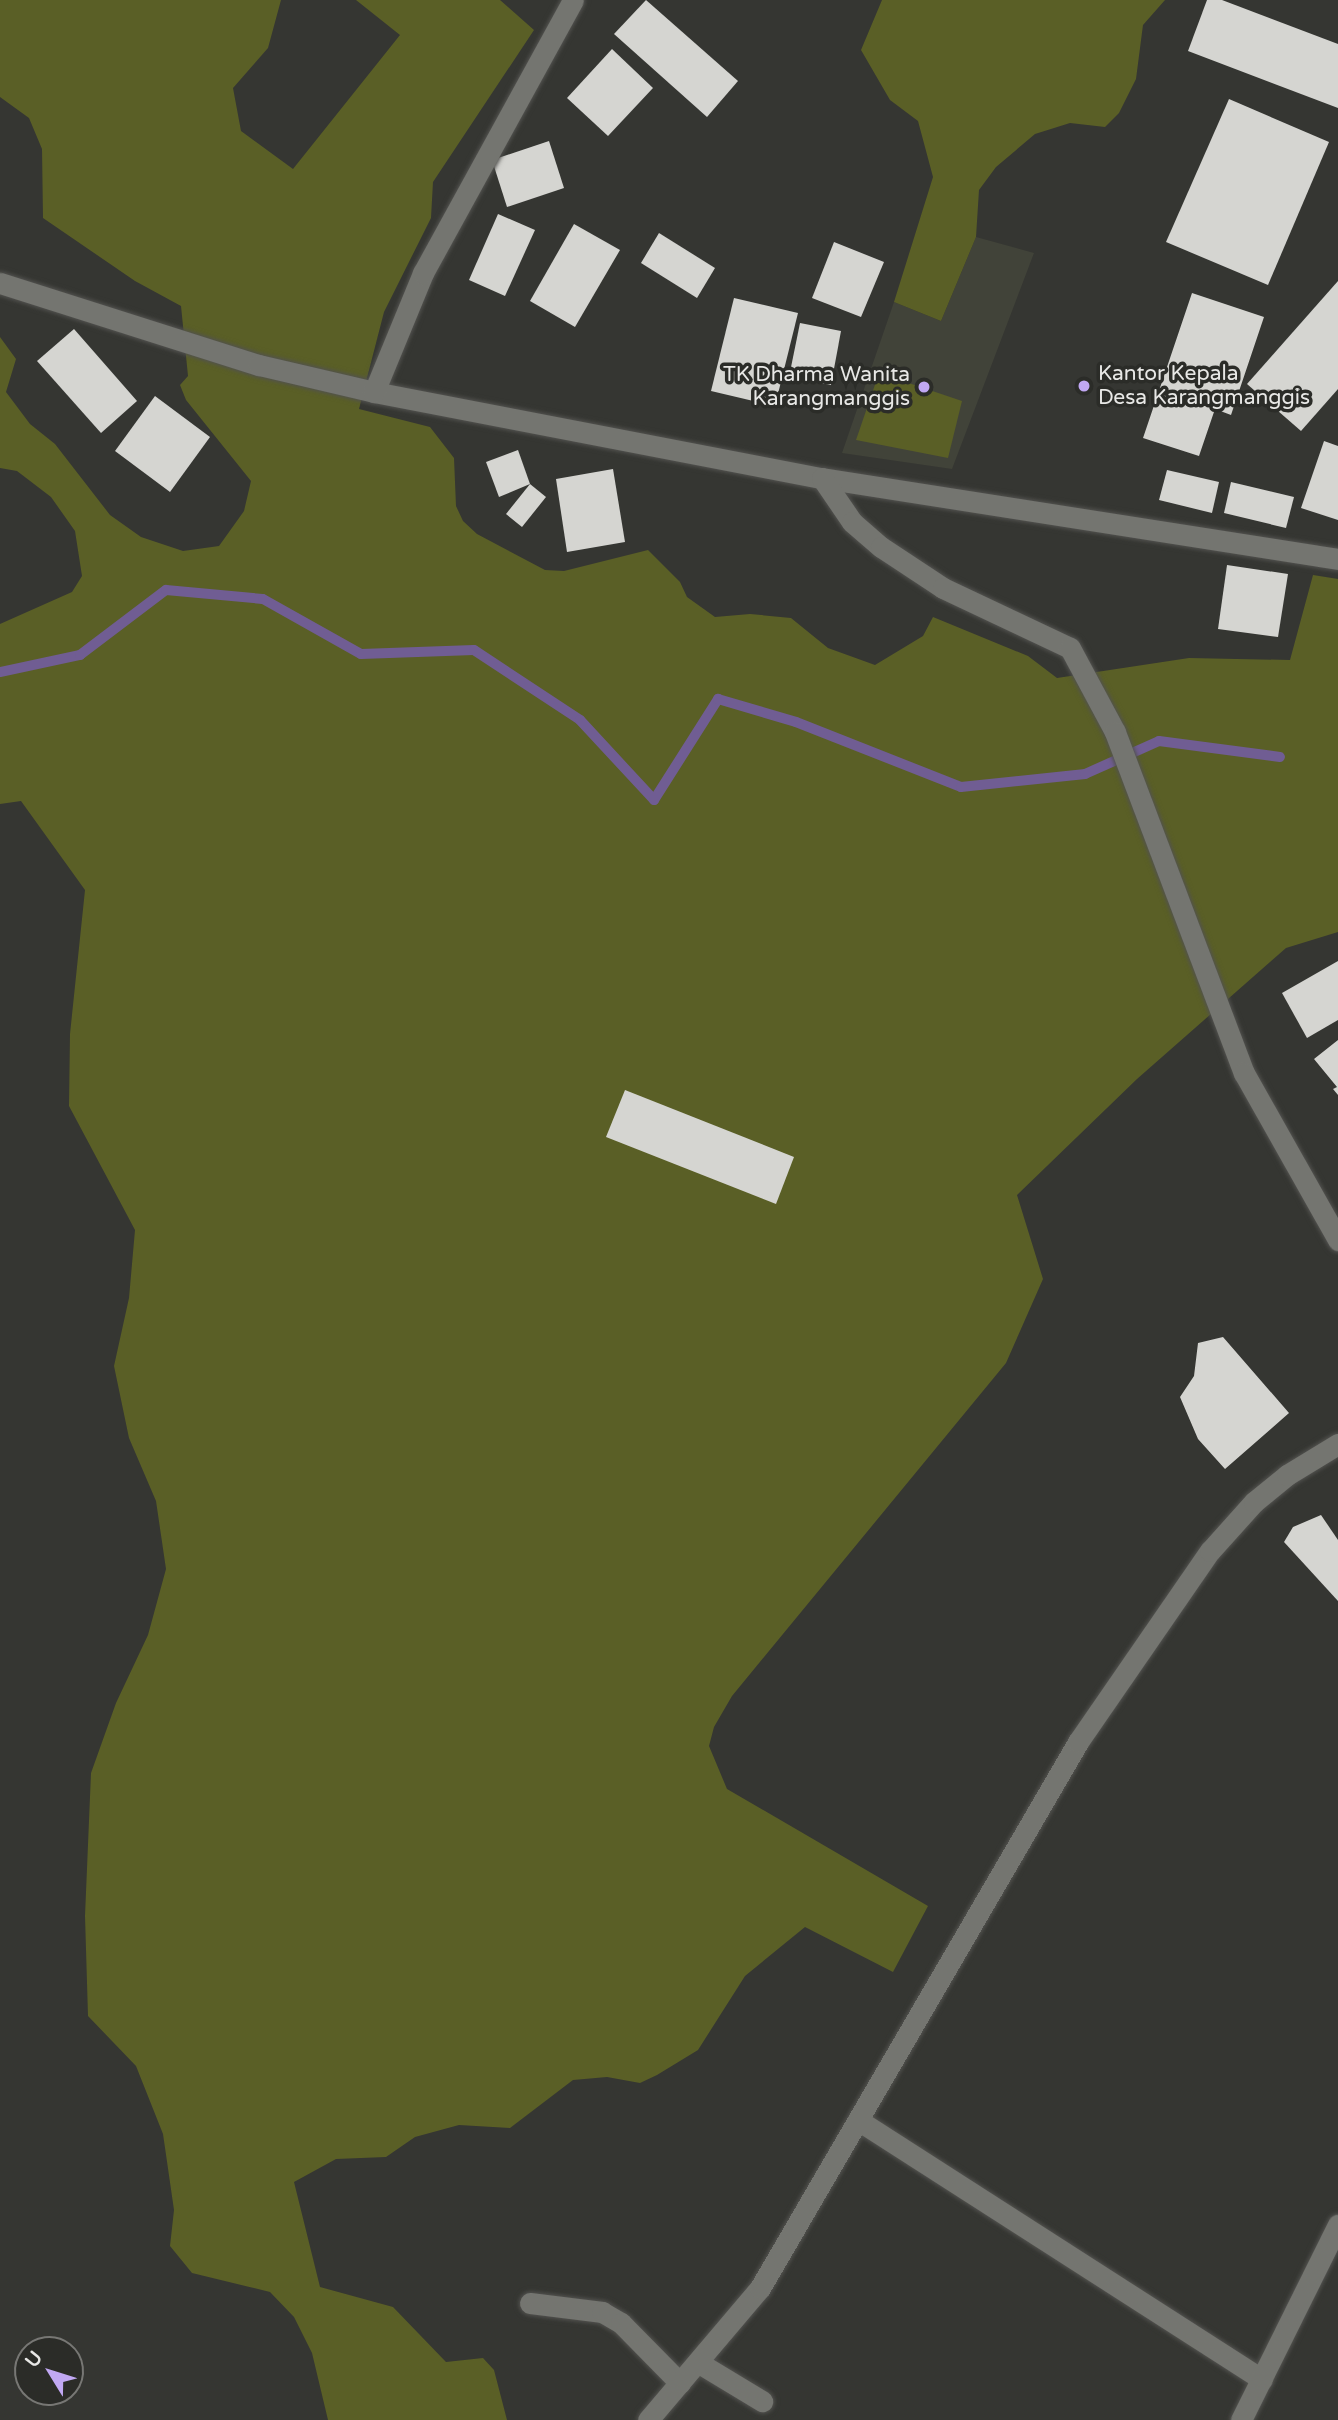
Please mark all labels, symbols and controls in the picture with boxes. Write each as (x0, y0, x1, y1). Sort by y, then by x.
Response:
place label: Kantor Kepala Desa Karangmanggis (1098, 361, 1310, 411)
place label: TK Dharma Wanita Karangmanggis (723, 362, 910, 412)
marker: Kantor Kepala Desa Karangmanggis (1076, 378, 1092, 394)
marker: TK Dharma Wanita Karangmanggis (916, 379, 932, 395)
north arrow (14, 2336, 84, 2406)
text: U (21, 2347, 47, 2372)

